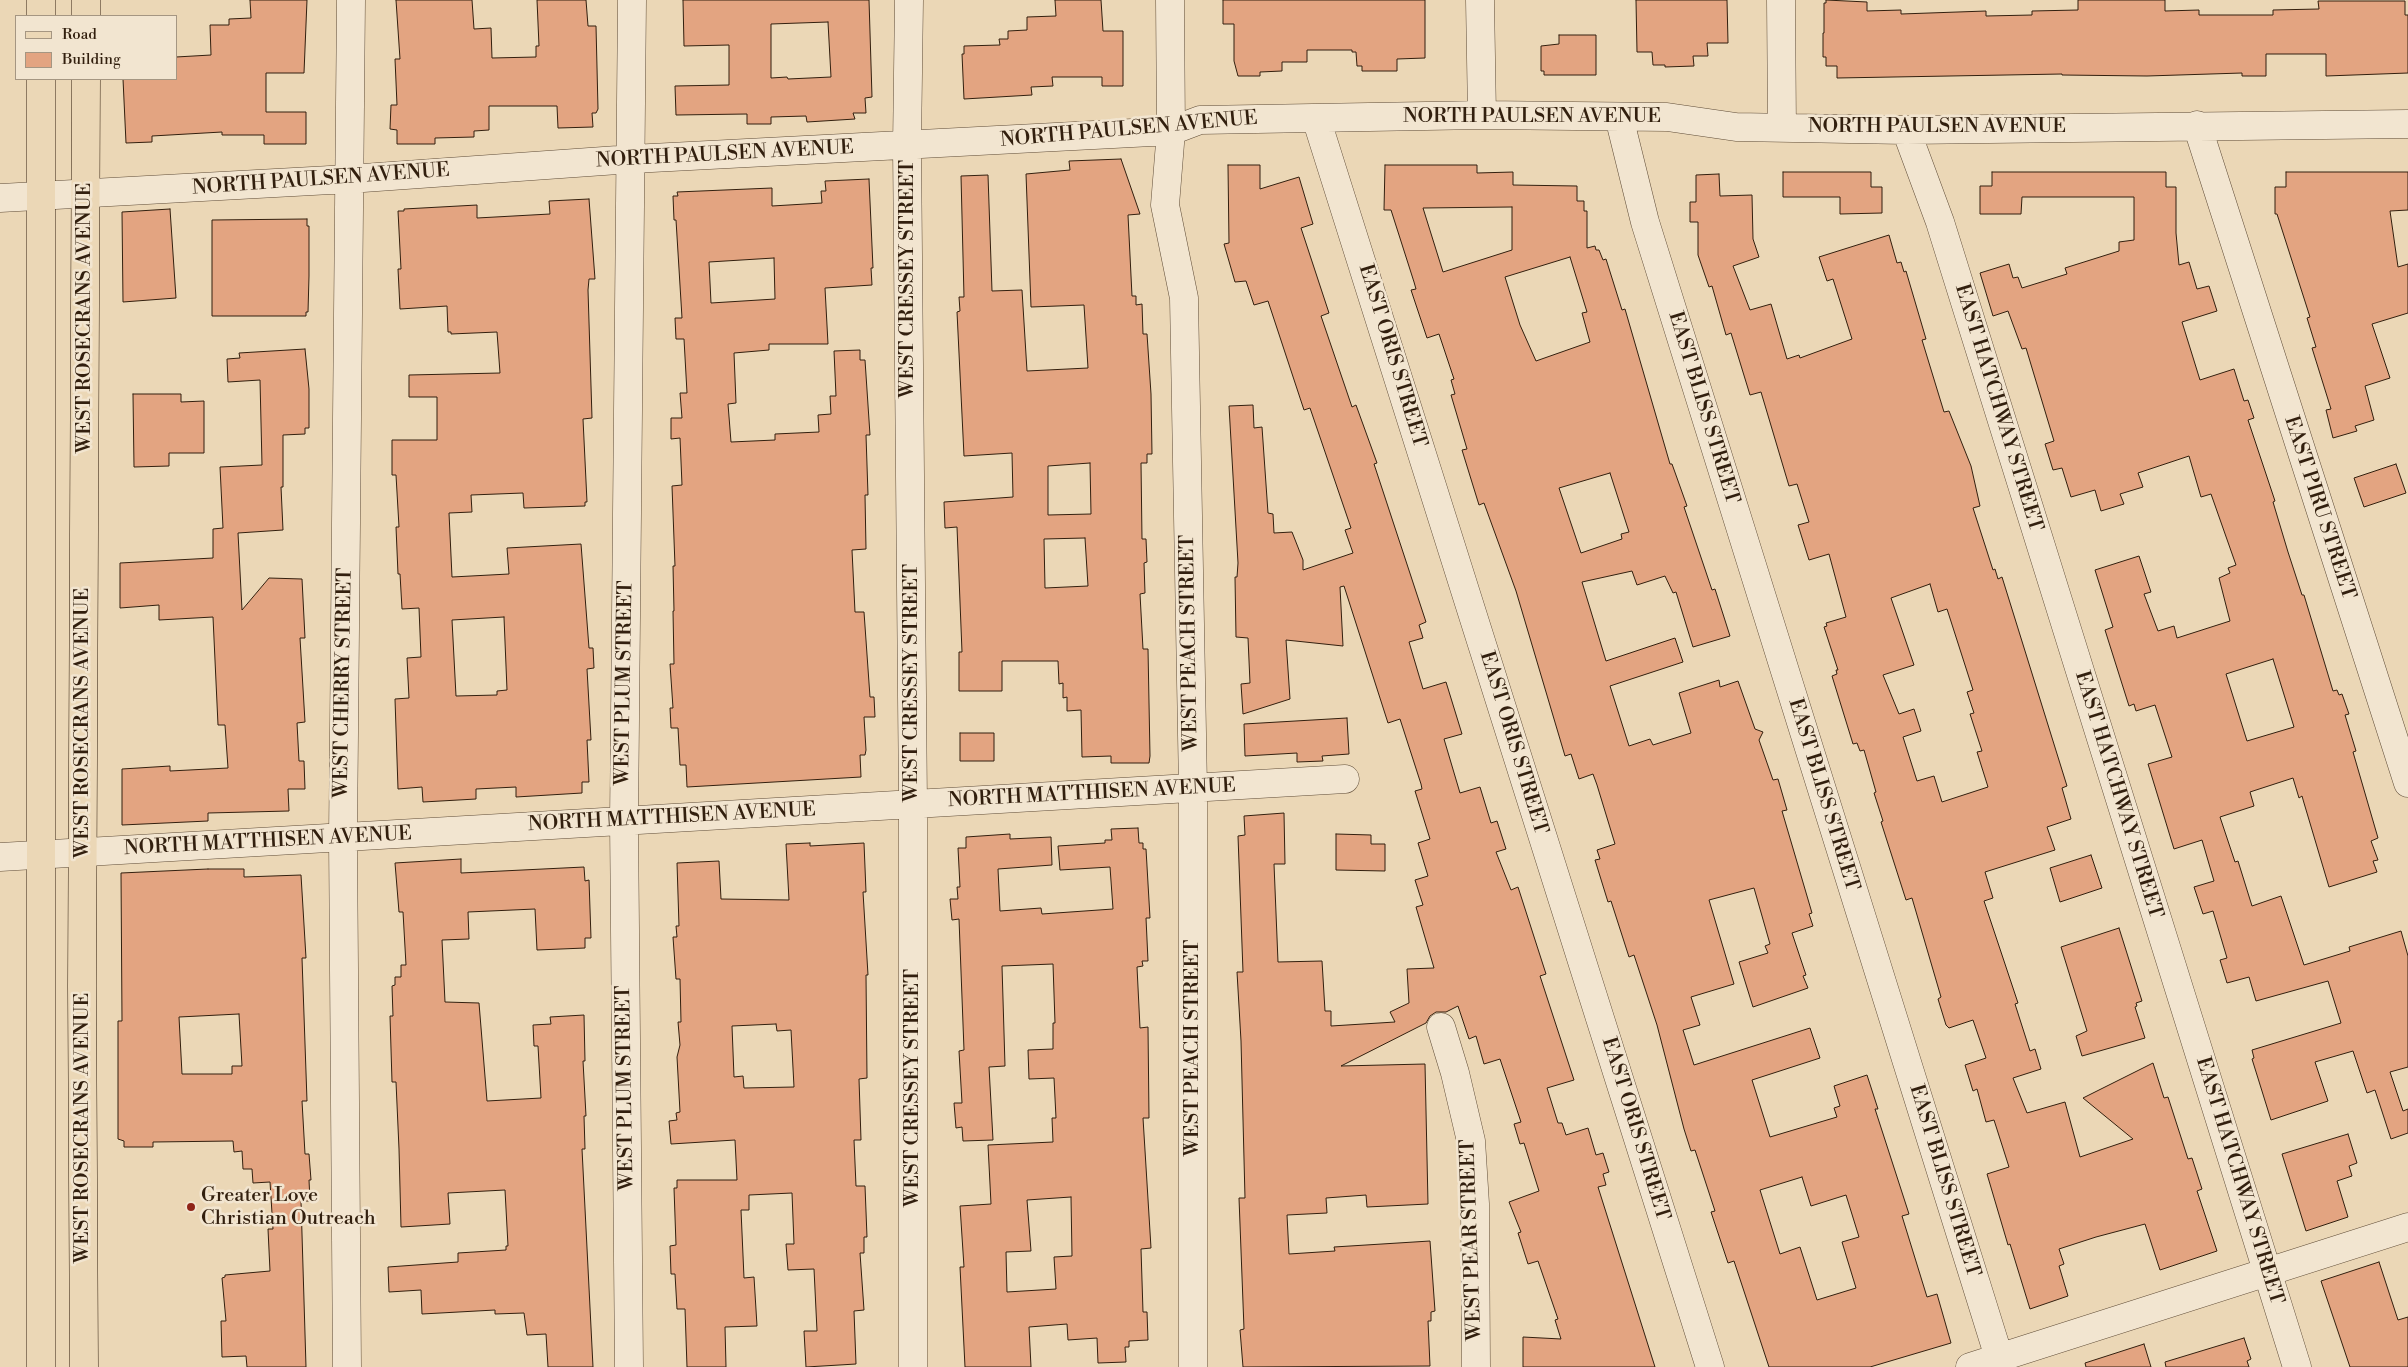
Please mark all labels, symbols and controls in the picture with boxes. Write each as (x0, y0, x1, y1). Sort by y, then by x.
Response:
legend (15, 15, 178, 80)
text: Road (62, 25, 97, 44)
text: Building (62, 50, 121, 69)
street label: NORTH PAULSEN AVENUE (1403, 105, 1661, 129)
street label: NORTH PAULSEN AVENUE (999, 107, 1259, 153)
street label: NORTH PAULSEN AVENUE (1808, 115, 2066, 139)
street label: NORTH PAULSEN AVENUE (595, 136, 855, 174)
street label: NORTH PAULSEN AVENUE (191, 159, 451, 201)
street label: WEST CRESSEY STREET (896, 160, 920, 398)
street label: WEST ROSECRANS AVENUE (73, 183, 97, 453)
street label: EAST ORIS STREET (1353, 261, 1431, 451)
street label: EAST HATCHWAY STREET (1949, 281, 2047, 535)
street label: EAST BLISS STREET (1662, 309, 1744, 507)
street label: EAST PIRU STREET (2278, 413, 2360, 603)
street label: WEST PEACH STREET (1176, 535, 1204, 751)
street label: WEST CRESSEY STREET (900, 564, 924, 802)
street label: WEST CHERRY STREET (330, 568, 358, 798)
street label: WEST PLUM STREET (611, 580, 639, 786)
street label: WEST ROSECRANS AVENUE (71, 588, 95, 858)
street label: EAST ORIS STREET (1474, 648, 1552, 838)
street label: EAST HATCHWAY STREET (2069, 668, 2167, 922)
street label: EAST BLISS STREET (1782, 696, 1864, 894)
street label: NORTH MATTHISEN AVENUE (947, 774, 1237, 814)
street label: NORTH MATTHISEN AVENUE (527, 798, 817, 838)
street label: NORTH MATTHISEN AVENUE (123, 822, 413, 862)
street label: WEST PEACH STREET (1181, 940, 1205, 1156)
street label: WEST CRESSEY STREET (901, 969, 925, 1207)
street label: WEST PLUM STREET (612, 985, 640, 1191)
street label: WEST ROSECRANS AVENUE (71, 993, 95, 1263)
street label: EAST ORIS STREET (1596, 1034, 1674, 1224)
street label: EAST HATCHWAY STREET (2190, 1054, 2288, 1308)
street label: EAST BLISS STREET (1903, 1082, 1985, 1280)
street label: WEST PEAR STREET (1456, 1139, 1488, 1341)
place label: Greater Love Christian Outreach (201, 1184, 376, 1231)
marker: Greater Love Christian Outreach (185, 1201, 197, 1213)

